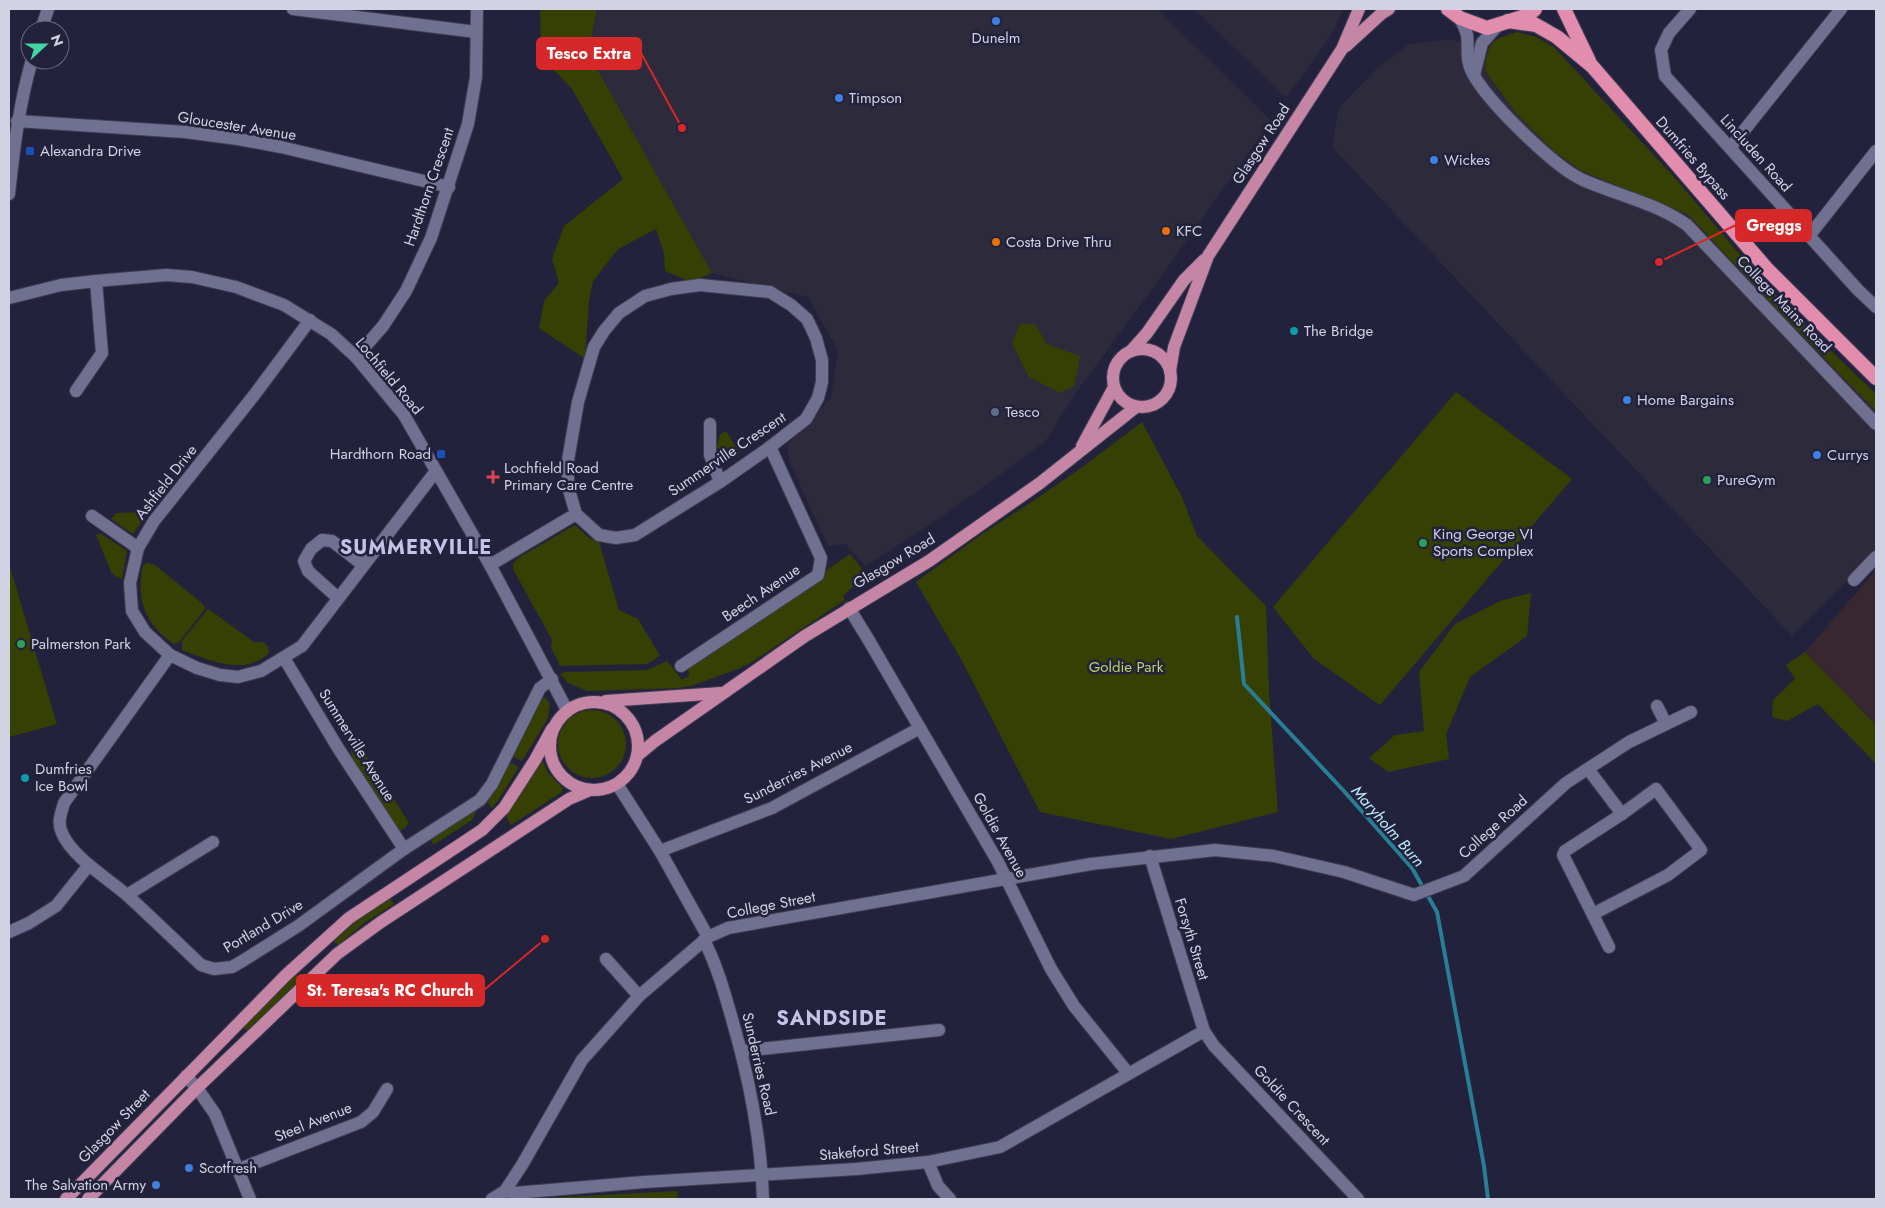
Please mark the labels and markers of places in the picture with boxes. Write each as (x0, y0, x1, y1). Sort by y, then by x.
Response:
marker: Dunelm (990, 15, 1002, 27)
place label: Dunelm (972, 27, 1020, 49)
callout: Tesco Extra (537, 38, 641, 69)
place label: Timpson (849, 87, 902, 109)
marker: Timpson (833, 92, 845, 104)
place label: Alexandra Drive (40, 140, 141, 162)
marker: Alexandra Drive (24, 145, 36, 157)
place label: Wickes (1444, 149, 1490, 171)
marker: Wickes (1428, 154, 1440, 166)
callout: Greggs (1736, 210, 1811, 241)
place label: KFC (1176, 220, 1202, 242)
marker: KFC (1160, 225, 1172, 237)
place label: Costa Drive Thru (1006, 231, 1112, 253)
marker: Costa Drive Thru (990, 236, 1002, 248)
place label: The Bridge (1304, 320, 1374, 342)
marker: The Bridge (1288, 325, 1300, 337)
place label: Home Bargains (1637, 389, 1734, 411)
marker: Home Bargains (1621, 394, 1633, 406)
place label: Tesco (1005, 401, 1040, 423)
marker: Tesco (989, 406, 1001, 418)
place label: Hardthorn Road (330, 443, 431, 465)
place label: Currys (1827, 444, 1869, 466)
marker: Hardthorn Road (435, 448, 447, 460)
marker: Currys (1811, 449, 1823, 461)
place label: Lochfield Road Primary Care Centre (504, 457, 634, 496)
place label: PureGym (1717, 469, 1776, 491)
marker: Lochfield Road Primary Care Centre (486, 470, 500, 484)
marker: PureGym (1701, 474, 1713, 486)
place label: King George VI Sports Complex (1433, 523, 1534, 562)
marker: King George VI Sports Complex (1417, 537, 1429, 549)
place label: Palmerston Park (31, 633, 131, 655)
marker: Palmerston Park (15, 638, 27, 650)
place label: Dumfries Ice Bowl (35, 758, 92, 797)
marker: Dumfries Ice Bowl (19, 772, 31, 784)
callout: St. Teresa's RC Church (297, 975, 484, 1006)
place label: Scotfresh (199, 1157, 257, 1179)
marker: Scotfresh (183, 1162, 195, 1174)
place label: The Salvation Army (25, 1174, 146, 1196)
marker: The Salvation Army (150, 1179, 162, 1191)

